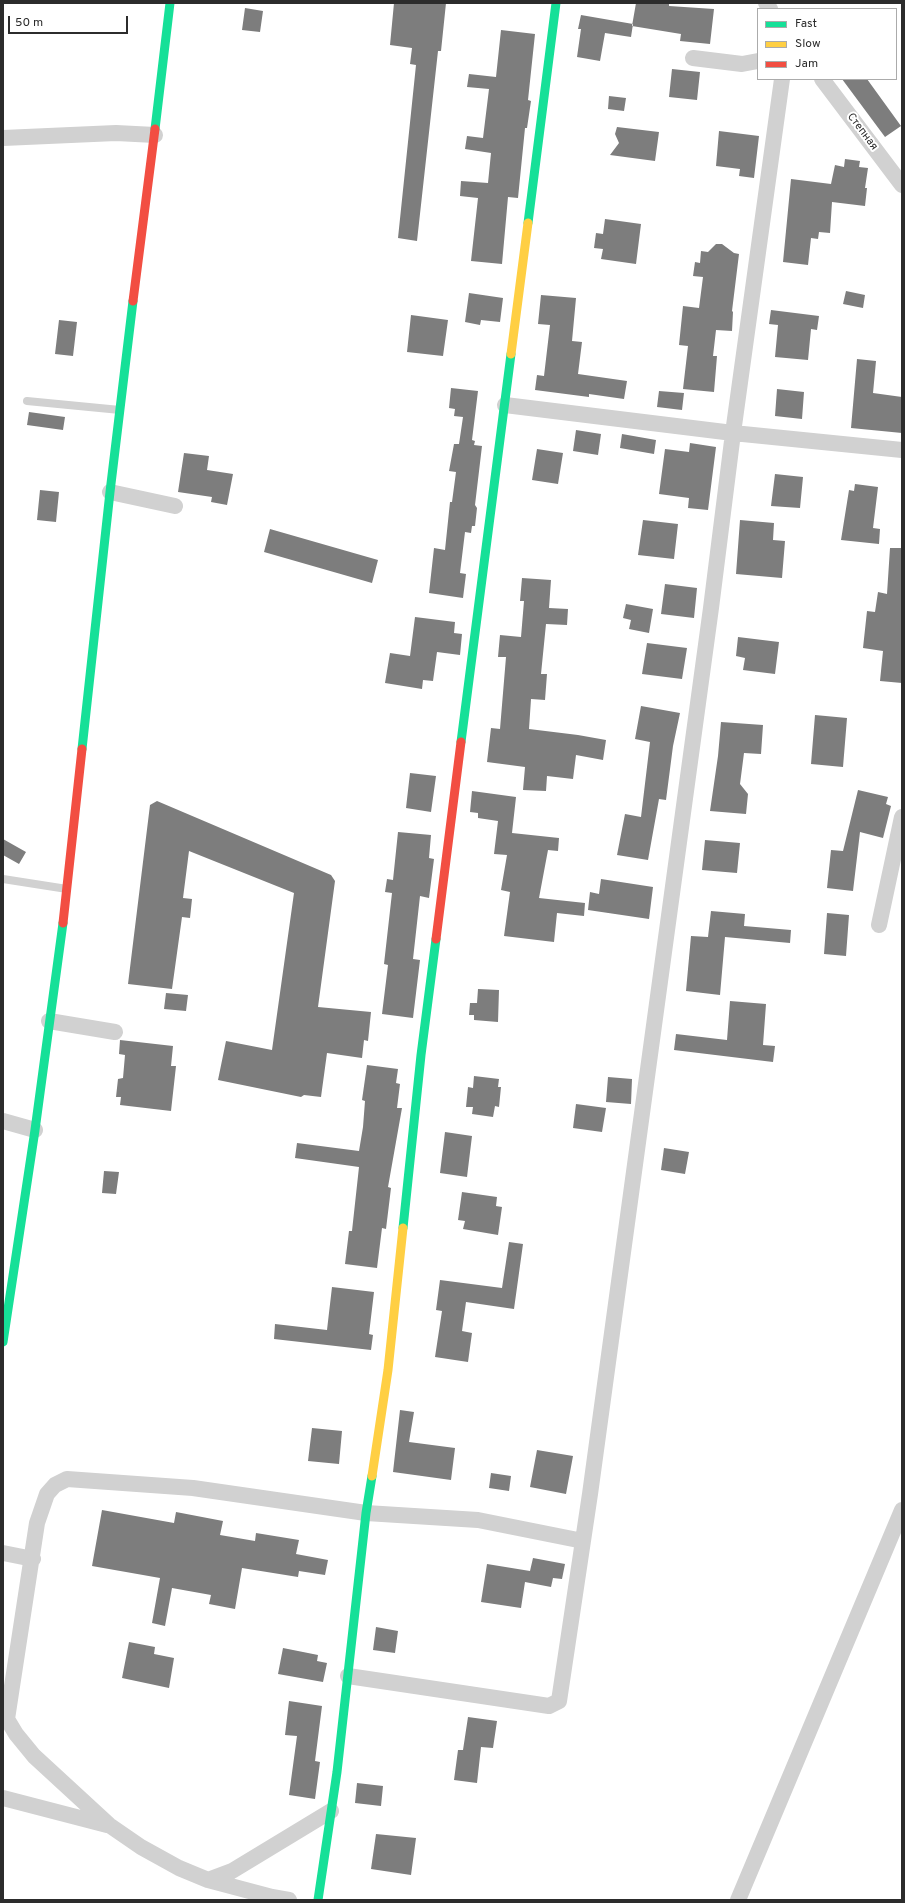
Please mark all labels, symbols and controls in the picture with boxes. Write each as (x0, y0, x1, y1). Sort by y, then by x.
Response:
scale bar (10, 8, 130, 34)
legend (757, 8, 897, 80)
text: 50 m (15, 15, 43, 31)
text: Fast (795, 16, 817, 32)
text: Slow (795, 36, 821, 52)
text: Jam (795, 56, 818, 72)
street label: Степная (844, 111, 880, 153)

